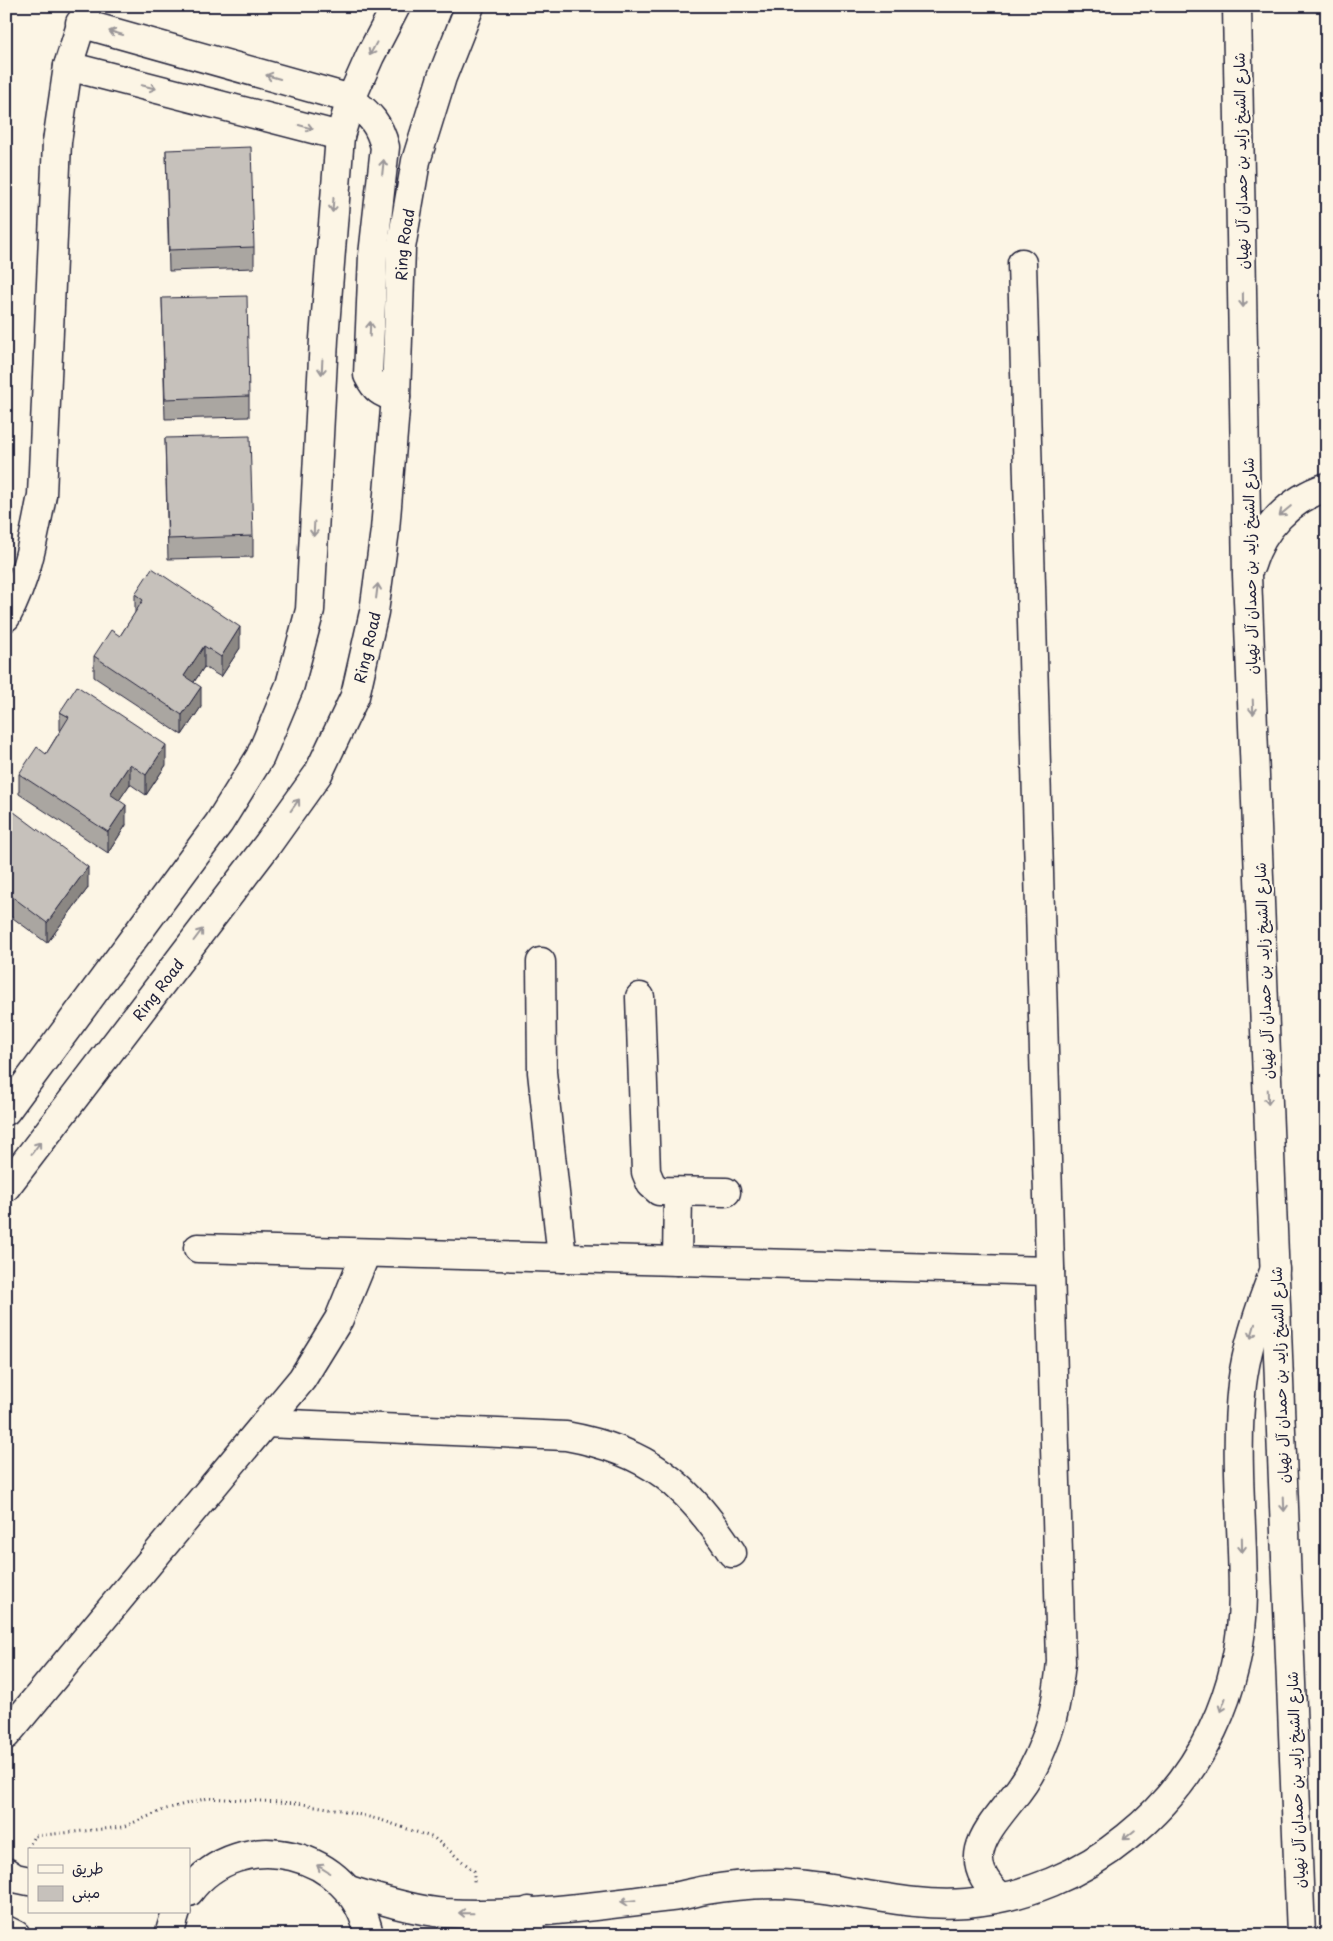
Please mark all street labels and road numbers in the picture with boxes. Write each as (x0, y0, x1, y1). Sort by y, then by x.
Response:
street label: شارع الشيخ زايد بن حمدان آل نهيان (1227, 52, 1253, 270)
street label: Ring Road (388, 207, 419, 281)
street label: شارع الشيخ زايد بن حمدان آل نهيان (1236, 457, 1262, 675)
street label: Ring Road (347, 609, 385, 685)
street label: شارع الشيخ زايد بن حمدان آل نهيان (1248, 862, 1278, 1080)
street label: Ring Road (126, 953, 188, 1025)
street label: شارع الشيخ زايد بن حمدان آل نهيان (1264, 1266, 1294, 1484)
street label: شارع الشيخ زايد بن حمدان آل نهيان (1280, 1671, 1310, 1889)

